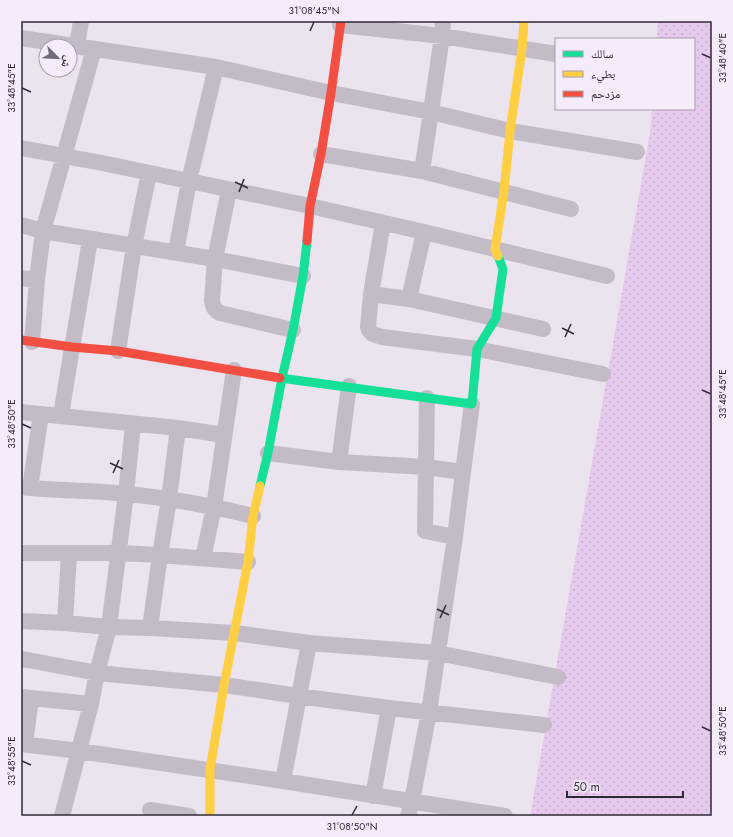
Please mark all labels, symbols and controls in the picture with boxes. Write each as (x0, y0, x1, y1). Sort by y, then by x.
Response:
text: 31°08'45"N (289, 3, 339, 18)
text: 33°48'40"E (715, 33, 730, 83)
north arrow (38, 38, 78, 78)
legend (555, 38, 695, 110)
text: سالك (591, 45, 613, 63)
text: ش (57, 53, 77, 71)
text: 33°48'45"E (4, 63, 19, 113)
text: بطيء (591, 65, 615, 84)
text: مزدحم (591, 85, 620, 103)
text: 33°48'45"E (715, 369, 730, 419)
text: 33°48'50"E (4, 399, 19, 449)
text: 33°48'50"E (715, 706, 730, 756)
text: 33°48'55"E (4, 736, 19, 786)
scale bar (567, 773, 683, 799)
text: 50 m (573, 778, 600, 796)
text: 31°08'50"N (326, 819, 378, 834)

